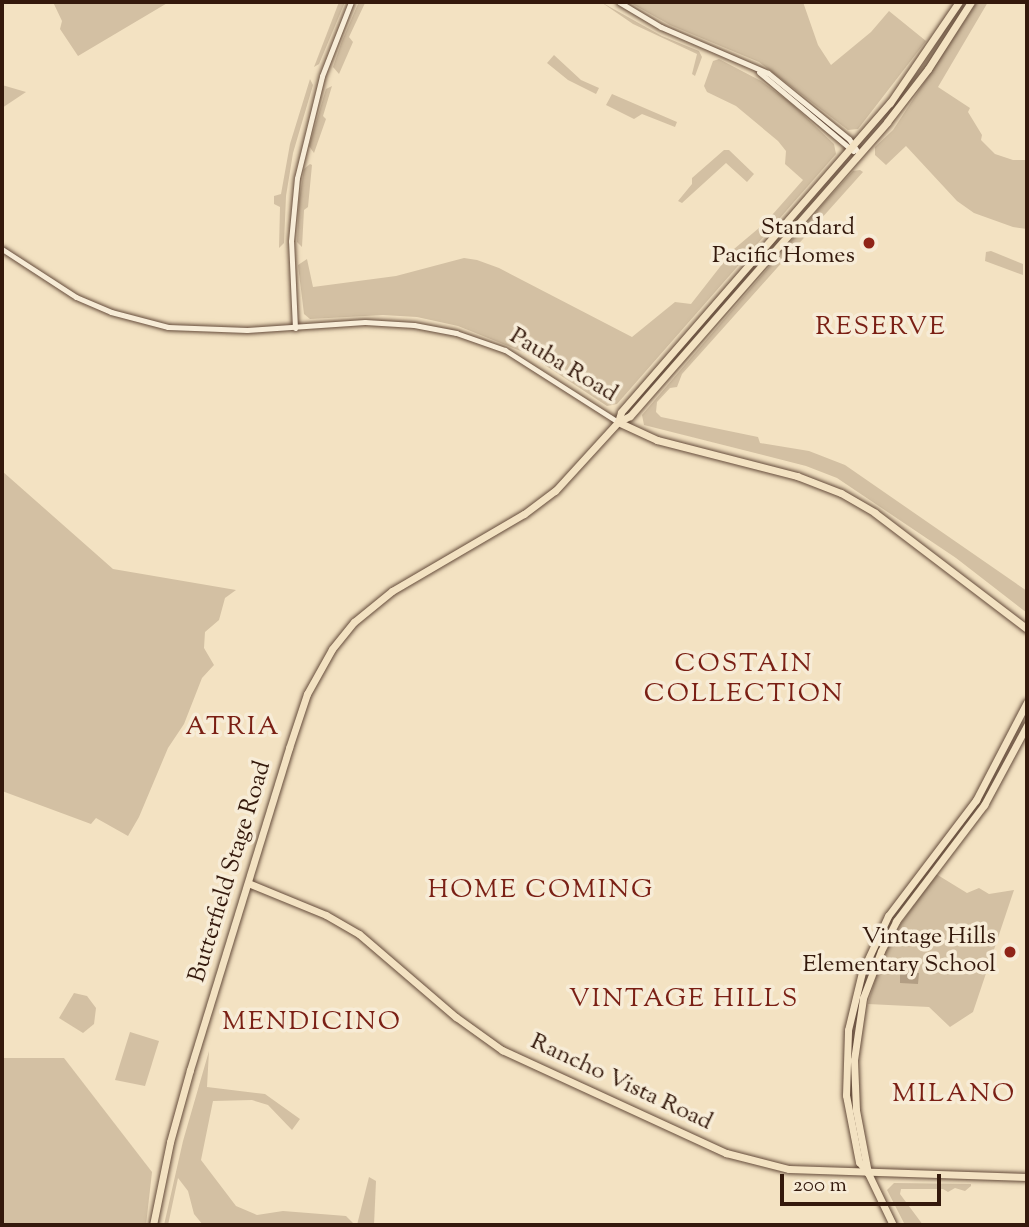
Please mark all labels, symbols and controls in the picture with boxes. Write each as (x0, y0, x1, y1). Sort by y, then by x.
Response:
place label: Standard Pacific Homes (712, 215, 855, 271)
marker: Standard Pacific Homes (861, 235, 877, 251)
district label: RESERVE (816, 312, 946, 344)
street label: Pauba Road (504, 323, 622, 409)
district label: COSTAIN COLLECTION (645, 649, 843, 710)
district label: ATRIA (186, 712, 280, 744)
street label: Butterfield Stage Road (184, 758, 278, 986)
district label: HOME COMING (429, 875, 653, 907)
place label: Vintage Hills Elementary School (802, 924, 996, 980)
marker: Vintage Hills Elementary School (1002, 944, 1018, 960)
district label: VINTAGE HILLS (570, 984, 798, 1016)
district label: MENDICINO (223, 1007, 401, 1039)
street label: Rancho Vista Road (525, 1028, 717, 1138)
district label: MILANO (893, 1079, 1015, 1111)
scale bar (784, 1160, 945, 1204)
text: 200 m (793, 1171, 847, 1201)

